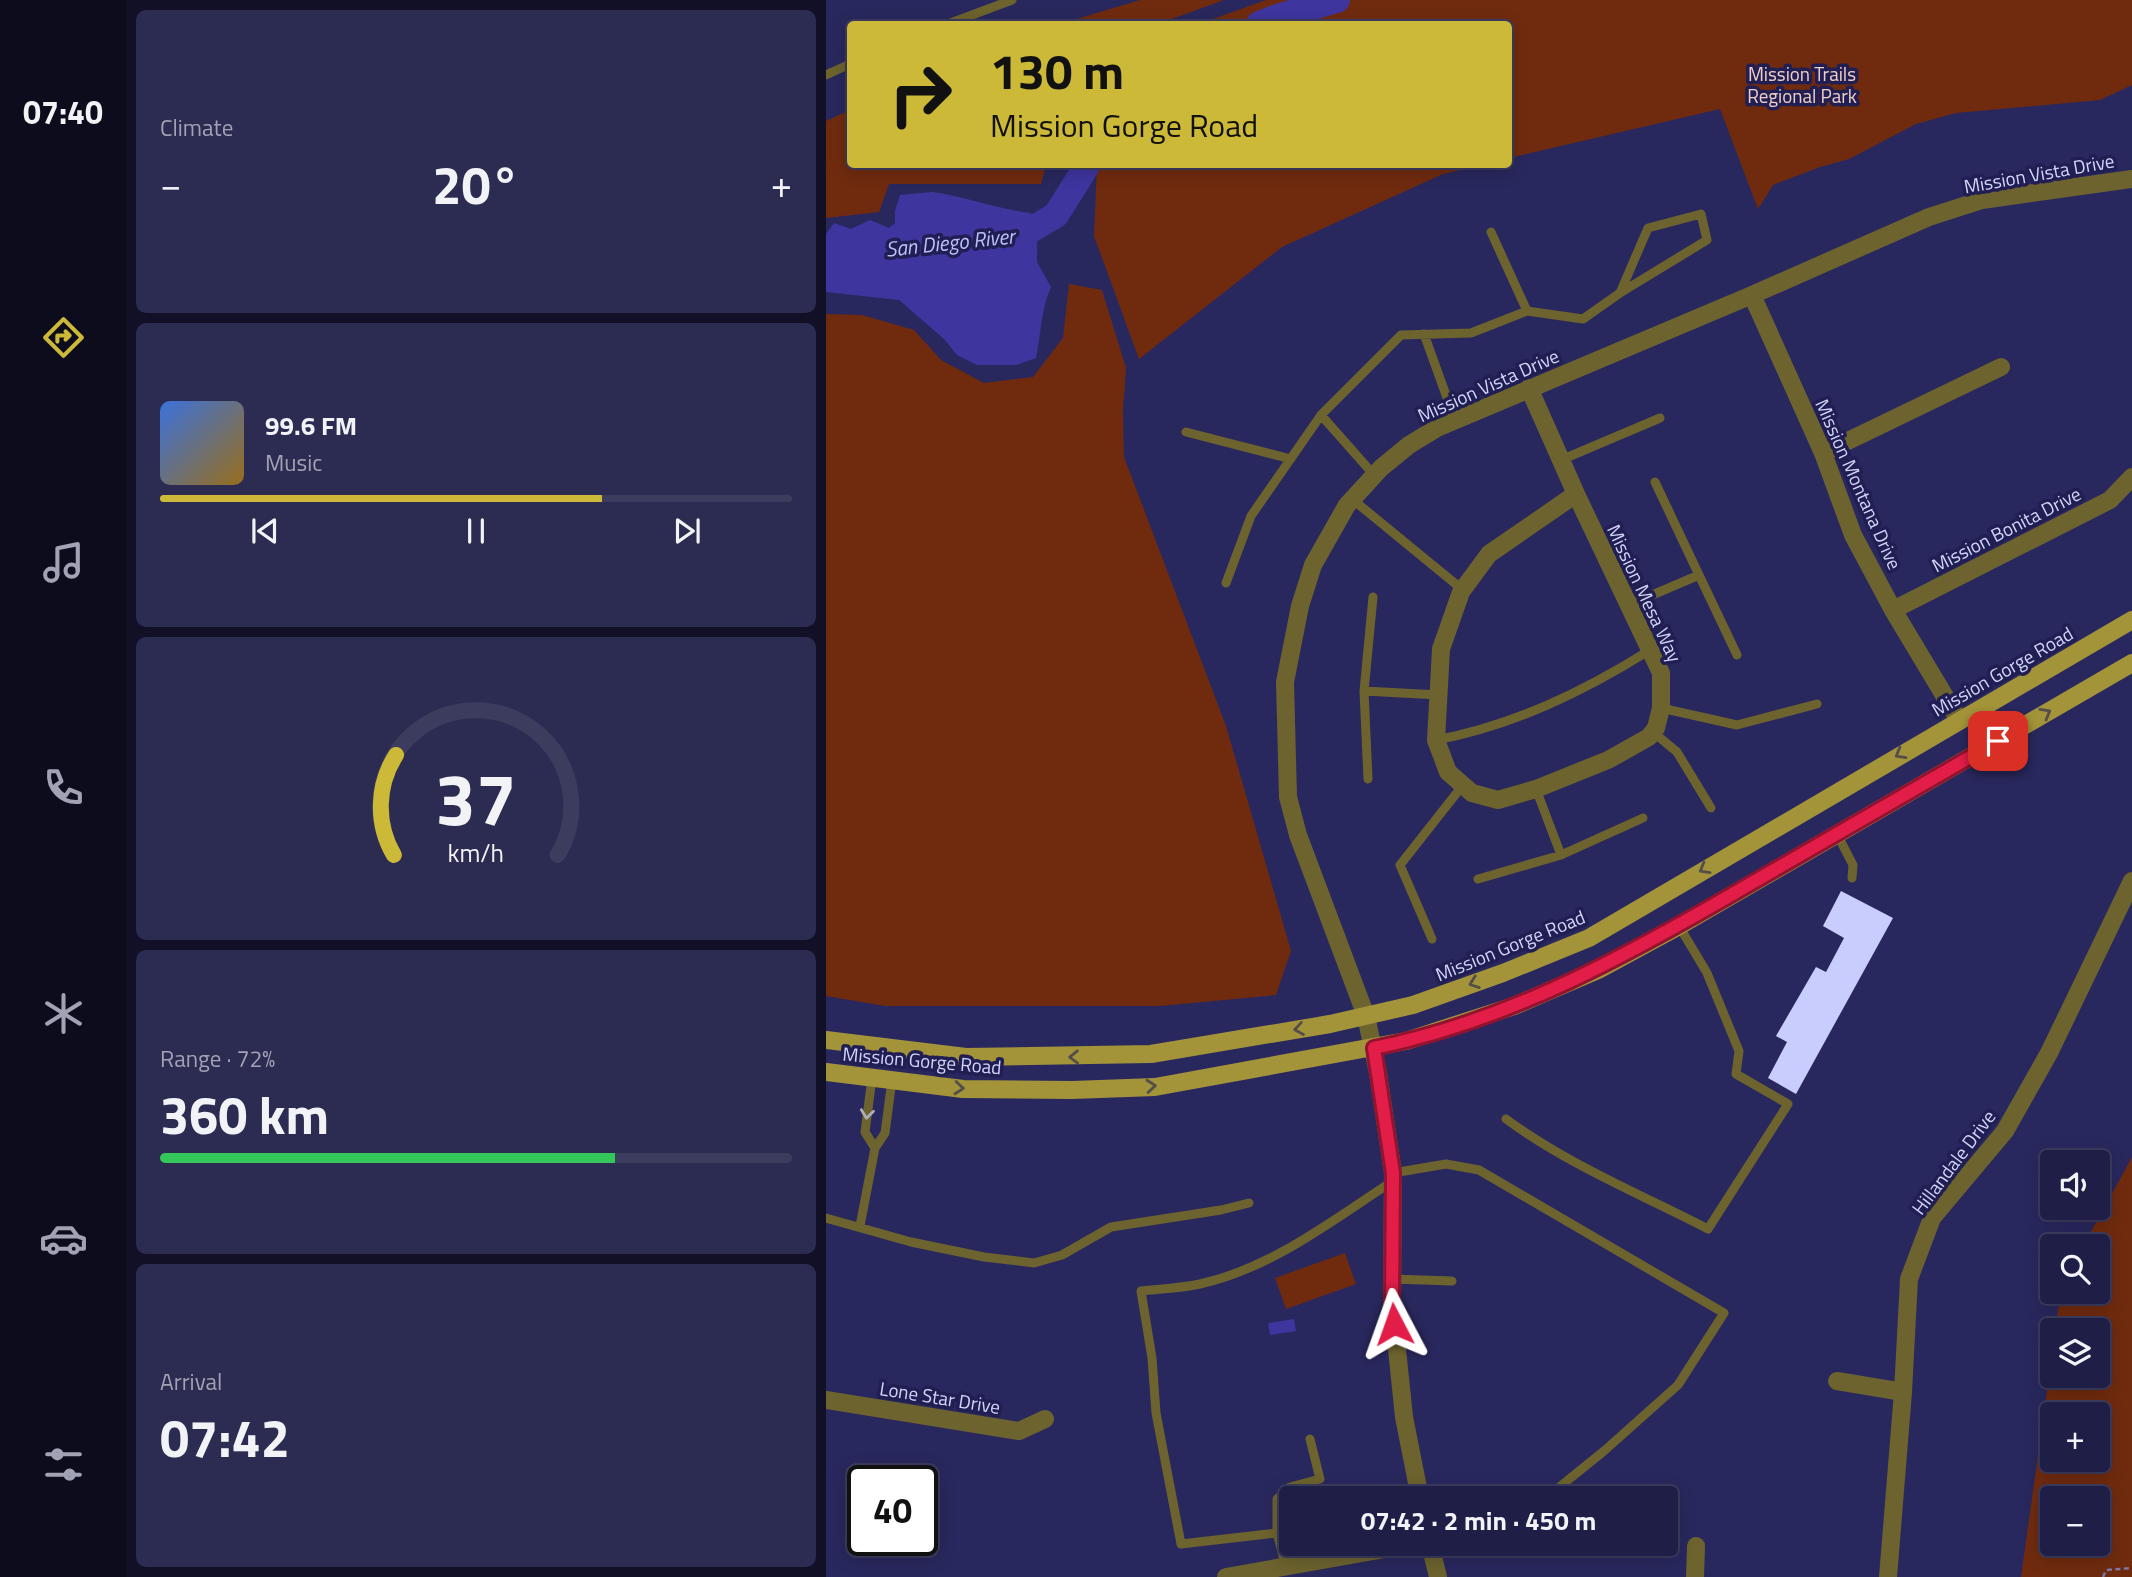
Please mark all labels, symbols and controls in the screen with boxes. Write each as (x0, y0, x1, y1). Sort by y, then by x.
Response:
text: 130 m (990, 33, 1124, 108)
icon: right (875, 49, 966, 140)
park label: Mission Trails Regional Park (1747, 59, 1857, 110)
text: 07:40 (23, 88, 103, 136)
text: Mission Gorge Road (990, 101, 1258, 149)
text: Climate (160, 110, 233, 145)
text: 20° (432, 145, 520, 224)
street label: Mission Vista Drive (1961, 145, 2117, 201)
text: − (160, 155, 181, 213)
text: + (771, 155, 792, 213)
water label: San Diego River (884, 219, 1018, 265)
icon: directions (39, 313, 88, 362)
street label: Mission Vista Drive (1413, 341, 1563, 429)
street label: Mission Montana Drive (1808, 394, 1910, 574)
text: 99.6 FM (265, 406, 357, 445)
text: Music (265, 445, 322, 480)
street label: Mission Bonita Drive (1926, 479, 2086, 579)
icon: previous (246, 512, 284, 550)
icon: pause (457, 512, 495, 550)
icon: next (668, 512, 706, 550)
street label: Mission Mesa Way (1600, 519, 1690, 667)
icon: music (39, 538, 88, 587)
street label: Mission Gorge Road (1926, 619, 2078, 723)
one-way arrow (2038, 709, 2051, 722)
pin (1968, 711, 2028, 771)
icon: arrive (1979, 722, 2017, 760)
text: 37 (435, 743, 517, 853)
one-way arrow (1895, 746, 1907, 759)
icon: phone (39, 763, 88, 812)
text: km/h (448, 833, 504, 871)
one-way arrow (1698, 861, 1711, 874)
street label: Mission Gorge Road (1431, 902, 1589, 988)
one-way arrow (1469, 975, 1481, 989)
icon: climate (39, 989, 88, 1038)
one-way arrow (1293, 1021, 1305, 1036)
street label: Mission Gorge Road (841, 1039, 1003, 1081)
text: Range · 72% (160, 1041, 275, 1076)
one-way arrow (1068, 1049, 1079, 1065)
text: 360 km (160, 1075, 329, 1154)
one-way arrow (1146, 1079, 1157, 1094)
one-way arrow (954, 1080, 965, 1095)
street label: Hillandale Drive (1904, 1103, 2002, 1221)
one-way arrow (860, 1108, 875, 1120)
map controls (2040, 1150, 2110, 1556)
button: sound (2040, 1150, 2110, 1220)
icon: car (39, 1214, 88, 1263)
button: search (2040, 1234, 2110, 1304)
position arrow (1357, 1287, 1431, 1361)
button: layers (2040, 1318, 2110, 1388)
text: Arrival (160, 1364, 222, 1399)
street label: Lone Star Drive (878, 1373, 1002, 1421)
text: 07:42 (160, 1398, 290, 1477)
button: + (2040, 1402, 2110, 1472)
icon: filters (39, 1440, 88, 1489)
speed limit sign: 40 (847, 1465, 938, 1556)
button: − (2040, 1486, 2110, 1556)
text: 07:42 · 2 min · 450 m (1361, 1501, 1596, 1540)

